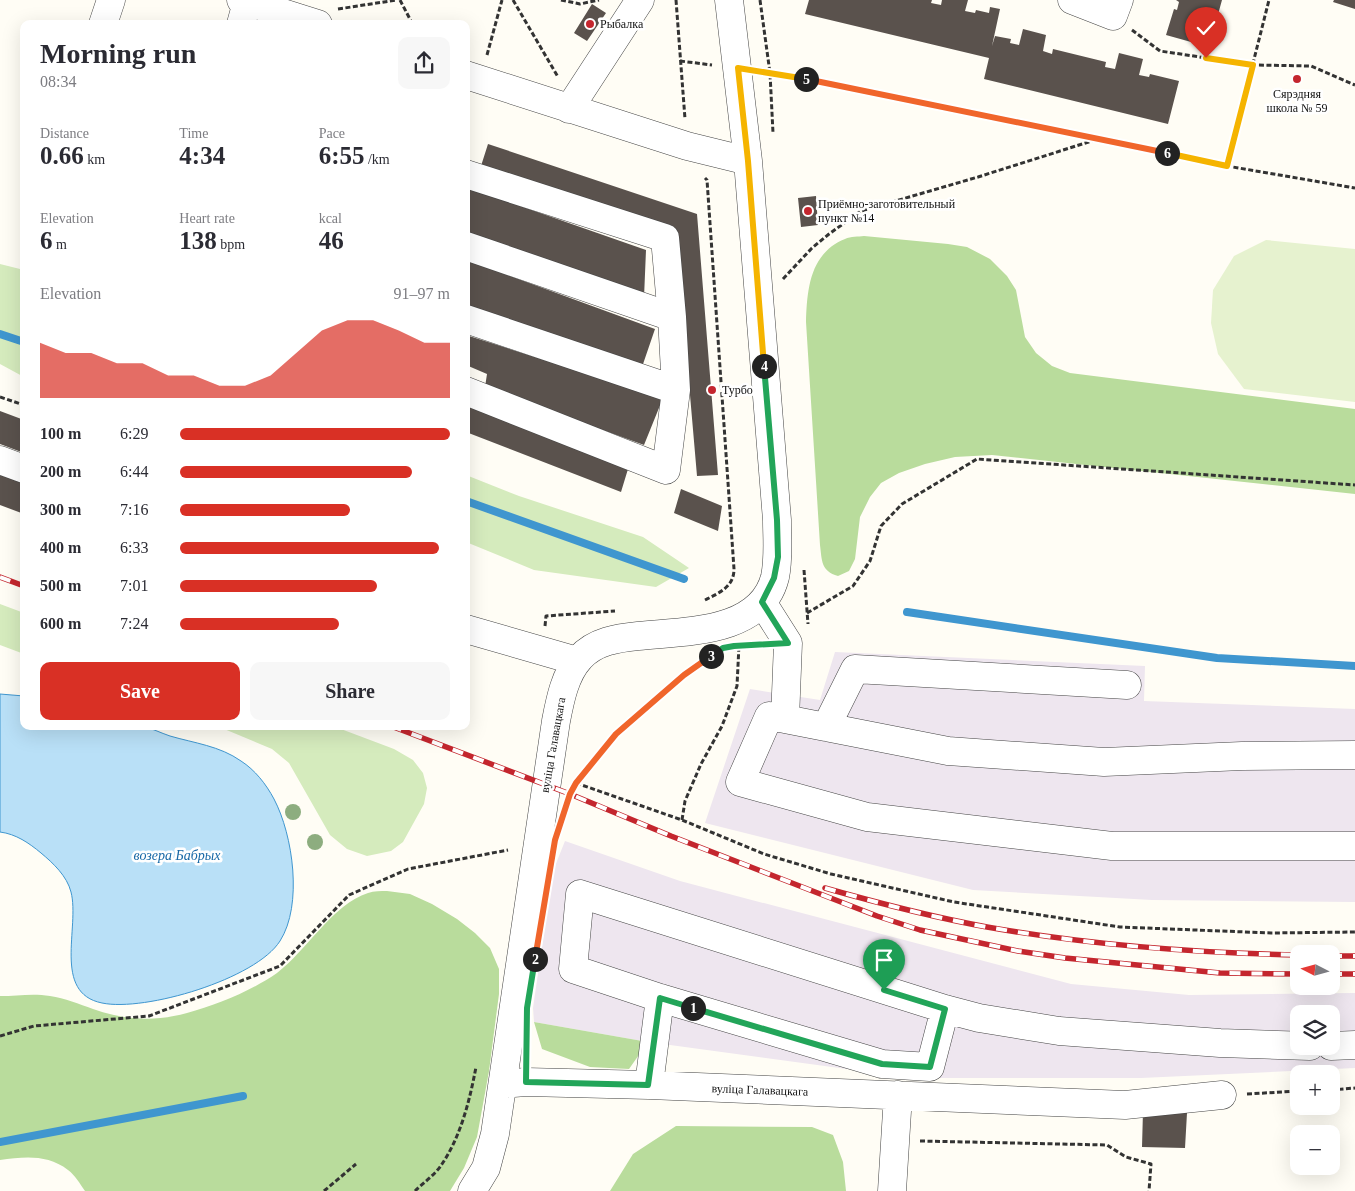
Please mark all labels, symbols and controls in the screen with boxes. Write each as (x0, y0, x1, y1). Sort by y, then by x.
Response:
pin (1185, 7, 1227, 58)
icon: check (1192, 14, 1220, 42)
place label: Рыбалка (600, 17, 644, 31)
marker: Рыбалка (584, 18, 596, 30)
button: share (398, 37, 450, 89)
text: Morning run (40, 38, 196, 69)
pin: 5 (794, 66, 818, 92)
text: 5 (803, 72, 810, 87)
text: 08:34 (40, 73, 76, 90)
marker: Сярэдняя школа № 59 (1291, 73, 1303, 85)
place label: Сярэдняя школа № 59 (1266, 87, 1328, 115)
text: Distance (40, 126, 89, 141)
text: Time (179, 126, 208, 141)
text: Pace (319, 126, 345, 141)
pin: 6 (1154, 140, 1180, 166)
text: 0.66 (40, 142, 84, 169)
text: 4:34 (179, 142, 225, 169)
text: 6:55 (319, 142, 364, 169)
text: 6 (1164, 146, 1171, 161)
text: km (84, 152, 105, 167)
text: /km (364, 152, 390, 167)
place label: Приёмно-заготовительный пункт №14 (818, 197, 956, 225)
marker: Приёмно-заготовительный пункт №14 (802, 205, 814, 217)
text: Elevation (40, 211, 94, 226)
text: Heart rate (179, 211, 235, 226)
text: kcal (319, 211, 342, 226)
text: 6 (40, 227, 53, 254)
text: 138 (179, 227, 217, 254)
text: 46 (319, 227, 344, 254)
text: m (53, 237, 67, 252)
text: bpm (217, 237, 245, 252)
text: Elevation (40, 285, 101, 302)
text: 91–97 m (394, 285, 450, 302)
pin: 4 (752, 354, 776, 378)
text: 4 (761, 359, 768, 374)
place label: Турбо (722, 383, 753, 397)
marker: Турбо (706, 384, 718, 396)
text: 100 m (40, 425, 81, 442)
text: 6:29 (120, 425, 148, 442)
text: 200 m (40, 463, 81, 480)
text: 6:44 (120, 463, 148, 480)
text: 300 m (40, 501, 81, 518)
text: 7:16 (120, 501, 148, 518)
text: 400 m (40, 539, 81, 556)
text: 6:33 (120, 539, 148, 556)
text: 500 m (40, 577, 81, 594)
text: 7:01 (120, 577, 148, 594)
text: 600 m (40, 615, 81, 632)
text: 7:24 (120, 615, 148, 632)
pin: 3 (698, 644, 724, 668)
text: 3 (708, 649, 715, 664)
button: Save (40, 662, 240, 720)
button: Share (250, 662, 450, 720)
street label: вуліца Галавацкага (538, 696, 568, 794)
water label: возера Бабрых (134, 848, 221, 863)
pin (863, 939, 905, 990)
north arrow (1290, 945, 1340, 995)
map controls (1290, 945, 1340, 1175)
pin: 2 (522, 946, 548, 972)
icon: arrive (870, 946, 898, 974)
text: 2 (532, 952, 539, 967)
pin: 1 (680, 996, 706, 1020)
text: 1 (690, 1001, 697, 1016)
button: layers (1290, 1005, 1340, 1055)
button: + (1290, 1065, 1340, 1115)
street label: вуліца Галавацкага (711, 1081, 809, 1099)
button: − (1290, 1125, 1340, 1175)

